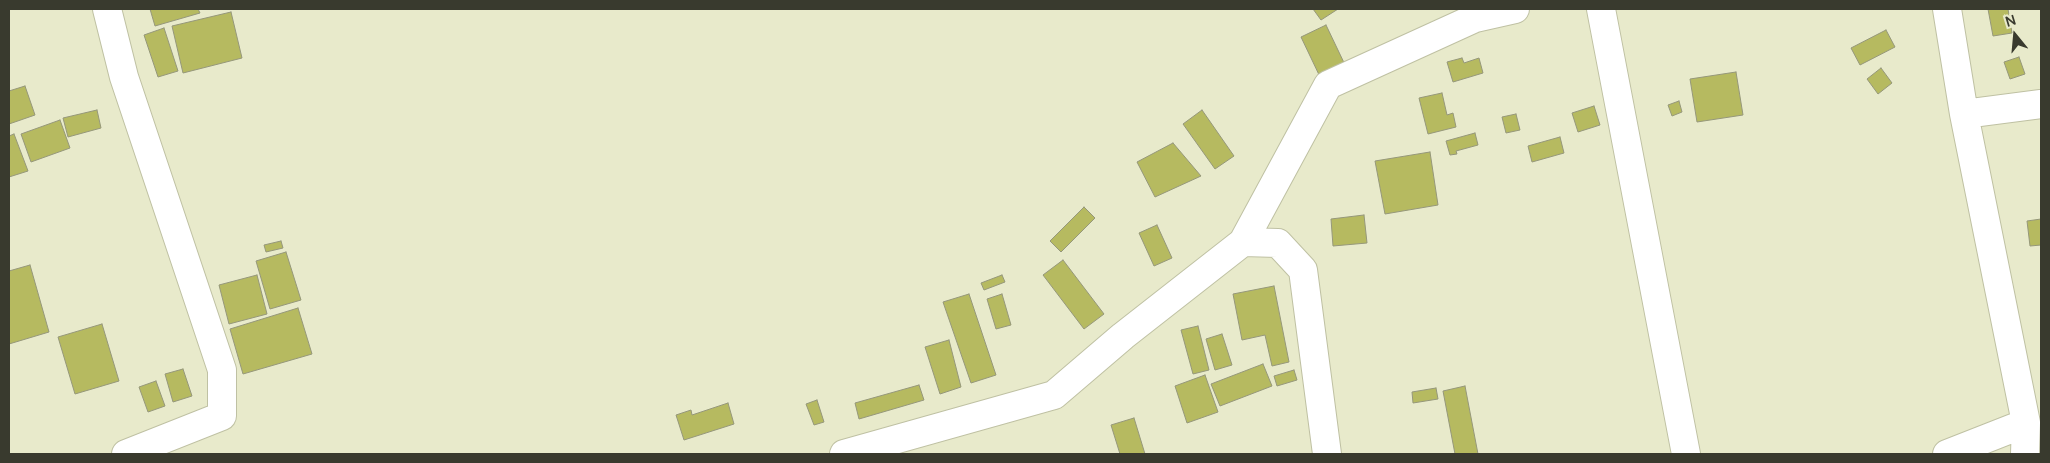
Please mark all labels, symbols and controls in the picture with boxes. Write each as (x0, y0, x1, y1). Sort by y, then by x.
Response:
north arrow (1990, 10, 2040, 60)
text: N (2003, 10, 2018, 31)

